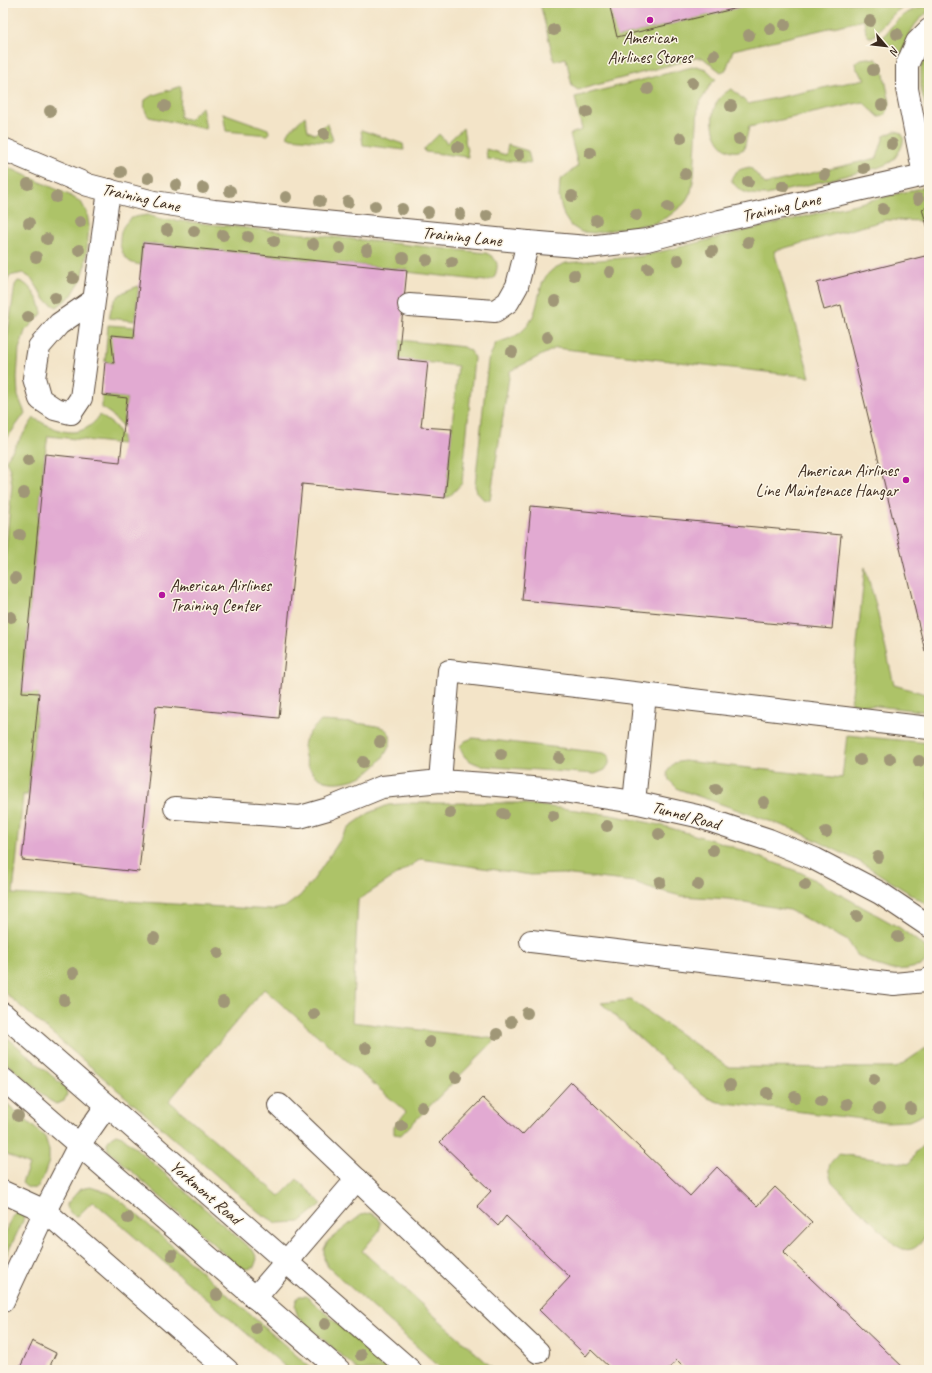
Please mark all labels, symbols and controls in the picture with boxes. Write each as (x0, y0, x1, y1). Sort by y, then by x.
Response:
marker: American Airlines Stores (645, 15, 655, 25)
north arrow (866, 26, 906, 66)
place label: American Airlines Stores (608, 27, 694, 68)
text: N (886, 44, 903, 59)
street label: Training Lane (100, 178, 183, 217)
street label: Training Lane (740, 188, 824, 227)
street label: Training Lane (421, 222, 504, 251)
place label: American Airlines Line Maintenace Hangar (756, 460, 900, 501)
marker: American Airlines Line Maintenace Hangar (901, 475, 911, 485)
place label: American Airlines Training Center (170, 575, 272, 616)
marker: American Airlines Training Center (157, 590, 167, 600)
street label: Tunnel Road (650, 796, 724, 835)
street label: Yorkmont Road (166, 1156, 247, 1231)

